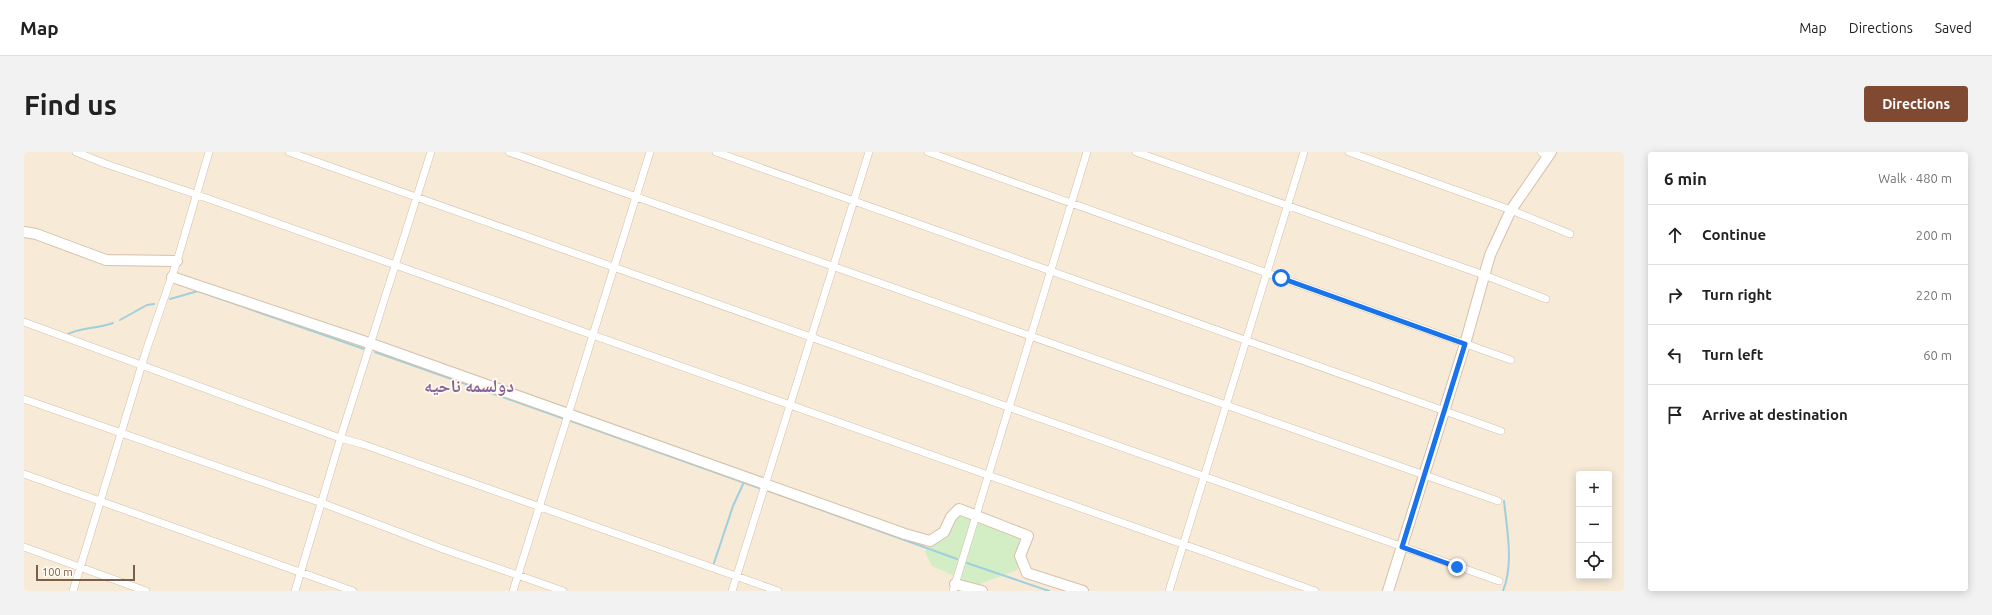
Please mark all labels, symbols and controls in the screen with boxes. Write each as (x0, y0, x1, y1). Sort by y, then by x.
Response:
text: Map (20, 17, 59, 39)
text: Map (1799, 20, 1827, 36)
text: Directions (1849, 20, 1913, 36)
text: Saved (1935, 20, 1972, 36)
button: Directions (1864, 86, 1968, 122)
text: Find us (24, 89, 117, 120)
text: 6 min (1664, 169, 1707, 188)
text: Walk · 480 m (1878, 171, 1952, 185)
icon: ahead (1664, 224, 1686, 246)
text: Continue (1702, 226, 1766, 243)
text: 200 m (1916, 228, 1952, 242)
route start (1272, 269, 1290, 287)
icon: right (1664, 284, 1686, 306)
text: Turn right (1702, 286, 1772, 303)
text: 220 m (1916, 288, 1952, 302)
icon: left (1664, 344, 1686, 366)
text: Turn left (1702, 346, 1763, 363)
text: 60 m (1923, 348, 1952, 362)
district label: دولسمه ناحیه (424, 375, 514, 396)
icon: arrive (1664, 404, 1686, 426)
text: Arrive at destination (1702, 406, 1848, 423)
map controls (1576, 471, 1612, 579)
button: + (1576, 471, 1612, 507)
button: − (1576, 507, 1612, 543)
button: locate (1576, 543, 1612, 579)
route end (1448, 558, 1466, 576)
scale bar (36, 563, 135, 582)
text: 100 m (42, 566, 73, 578)

